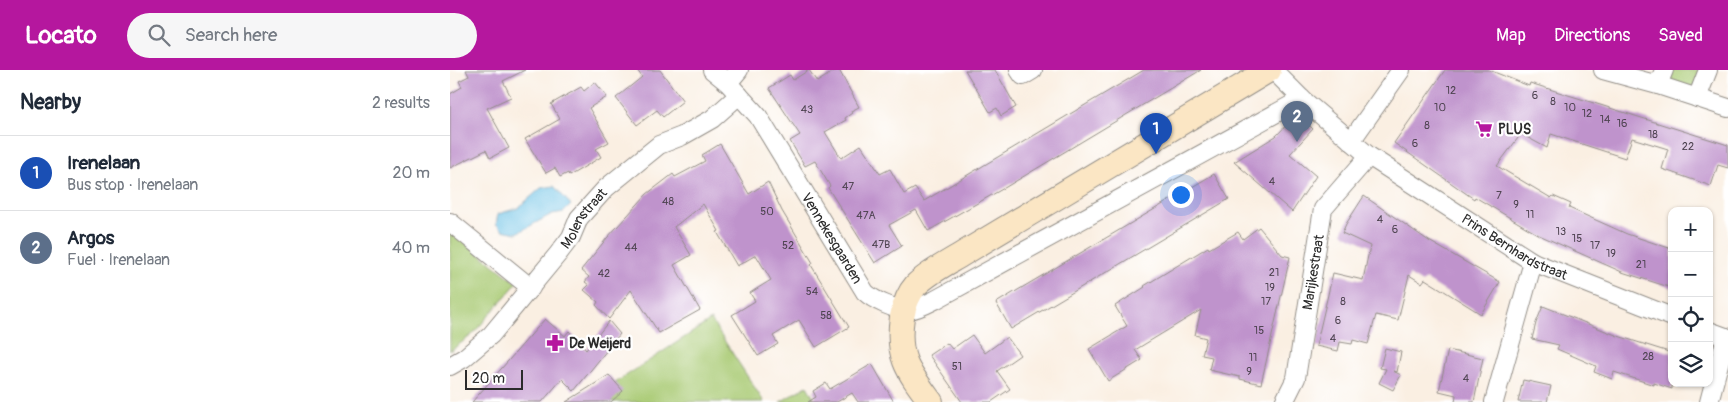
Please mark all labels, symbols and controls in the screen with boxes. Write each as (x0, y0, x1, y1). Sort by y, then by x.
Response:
search box (127, 13, 477, 58)
text: Locato (25, 21, 97, 50)
icon: search (145, 21, 173, 49)
text: Search here (185, 23, 277, 47)
text: Map (1496, 24, 1526, 47)
text: Directions (1554, 24, 1630, 47)
text: Saved (1658, 24, 1703, 47)
house number: 12 (1446, 84, 1456, 97)
text: Nearby (20, 89, 81, 116)
house number: 6 (1532, 89, 1538, 102)
text: 2 results (372, 93, 430, 113)
house number: 8 (1550, 95, 1556, 108)
pin: 2 (1281, 101, 1313, 142)
house number: 10 (1434, 101, 1446, 114)
house number: 10 (1564, 101, 1576, 114)
house number: 43 (801, 103, 813, 116)
house number: 12 (1582, 107, 1592, 120)
pin: 1 (1140, 113, 1172, 154)
house number: 14 (1600, 113, 1611, 126)
house number: 16 (1617, 117, 1627, 130)
house number: 8 (1424, 119, 1430, 132)
supermarket icon: PLUS (1474, 119, 1494, 139)
place label: PLUS (1498, 121, 1531, 138)
house number: 18 (1648, 128, 1658, 141)
house number: 6 (1412, 137, 1418, 150)
house number: 22 (1682, 140, 1694, 153)
text: Irenelaan (67, 151, 140, 175)
text: 1 (33, 163, 39, 183)
text: 20 m (392, 163, 430, 183)
text: Bus stop · Irenelaan (67, 175, 198, 195)
house number: 4 (1269, 175, 1276, 188)
house number: 47 (842, 180, 854, 193)
your location (1168, 182, 1194, 208)
street label: Molenstraat (557, 184, 611, 252)
house number: 7 (1496, 189, 1502, 202)
street label: Vennekesgaarden (798, 190, 866, 287)
house number: 48 (662, 195, 674, 208)
house number: 9 (1513, 198, 1519, 211)
house number: 50 (760, 205, 774, 218)
map controls (1668, 207, 1713, 387)
button: + (1668, 207, 1713, 252)
house number: 11 (1526, 208, 1534, 221)
house number: 47A (856, 209, 876, 222)
street label: Prins Bernhardstraat (1459, 210, 1570, 283)
house number: 4 (1377, 213, 1384, 226)
house number: 6 (1392, 223, 1398, 236)
house number: 13 (1556, 225, 1566, 238)
text: Argos (67, 226, 114, 250)
house number: 15 (1572, 232, 1582, 245)
street label: Marijkestraat (1299, 233, 1327, 311)
text: 2 (32, 238, 40, 258)
text: 40 m (392, 238, 430, 258)
house number: 47B (872, 238, 890, 251)
house number: 52 (782, 239, 794, 252)
house number: 17 (1590, 239, 1600, 252)
house number: 44 (625, 241, 638, 254)
house number: 19 (1606, 247, 1616, 260)
text: Fuel · Irenelaan (67, 250, 170, 270)
button: − (1668, 252, 1713, 297)
house number: 21 (1636, 258, 1646, 271)
house number: 21 (1269, 266, 1279, 279)
house number: 42 (598, 267, 610, 280)
house number: 19 (1265, 281, 1275, 294)
house number: 54 (806, 285, 819, 298)
house number: 17 (1261, 295, 1271, 308)
house number: 8 (1340, 295, 1346, 308)
button: locate (1668, 297, 1713, 342)
house number: 58 (820, 309, 832, 322)
house number: 6 (1335, 314, 1341, 327)
house number: 15 (1254, 324, 1264, 337)
house number: 4 (1330, 332, 1337, 345)
pharmacy icon: De Weijerd (545, 333, 565, 353)
place label: De Weijerd (569, 335, 631, 352)
button: layers (1668, 342, 1713, 387)
house number: 28 (1642, 350, 1654, 363)
house number: 11 (1249, 351, 1257, 364)
house number: 51 (952, 360, 962, 373)
house number: 9 (1246, 365, 1252, 378)
scale bar (465, 367, 522, 390)
text: 20 m (472, 370, 505, 387)
house number: 4 (1463, 372, 1470, 385)

